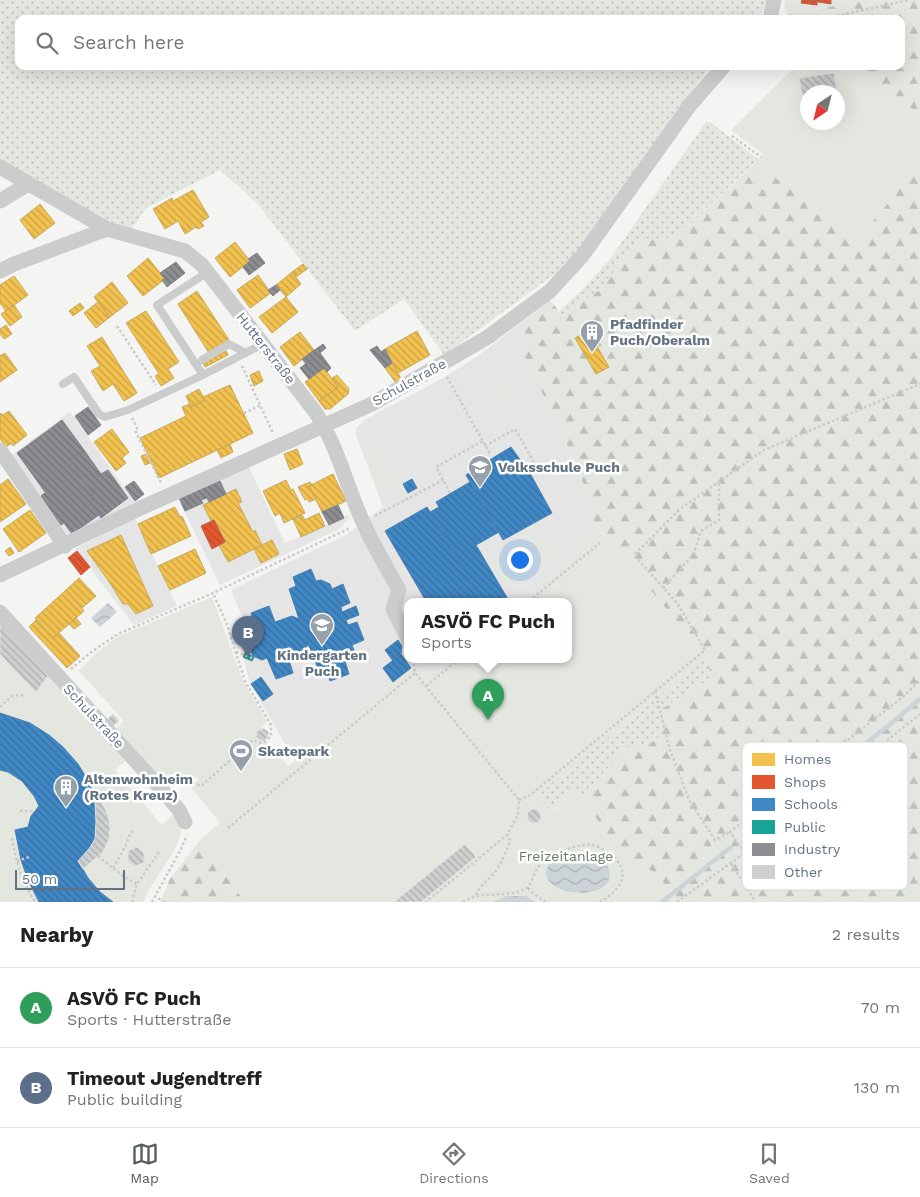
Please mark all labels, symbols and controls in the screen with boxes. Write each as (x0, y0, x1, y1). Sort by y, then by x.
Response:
search box (15, 15, 905, 70)
icon: search (33, 29, 61, 57)
text: Search here (73, 31, 184, 54)
north arrow (800, 85, 845, 130)
street label: Hutterstraße (233, 309, 299, 387)
place label: Pfadfinder Puch/Oberalm (610, 316, 710, 348)
building icon: Pfadfinder Puch/Oberalm (579, 319, 605, 353)
street label: Schulstraße (369, 355, 449, 409)
school or university icon: Volksschule Puch (467, 454, 493, 488)
place label: Volksschule Puch (498, 459, 620, 475)
your location (507, 547, 533, 573)
popup (404, 598, 572, 663)
text: ASVÖ FC Puch (421, 610, 555, 633)
school or university icon: Kindergarten Puch (309, 612, 335, 646)
pin: B (232, 616, 264, 657)
text: Sports (421, 633, 472, 652)
place label: Kindergarten Puch (277, 647, 367, 679)
pin: A (472, 679, 504, 720)
street label: Schulstraße (60, 681, 128, 751)
sports icon: Skatepark (228, 738, 254, 772)
legend (742, 742, 908, 890)
place label: Skatepark (258, 743, 330, 759)
text: Homes (784, 751, 831, 767)
place label: Altenwohnheim (Rotes Kreuz) (84, 771, 193, 803)
building icon: Altenwohnheim (Rotes Kreuz) (53, 774, 79, 808)
text: Shops (784, 774, 826, 790)
text: Schools (784, 796, 838, 812)
text: Public (784, 819, 826, 835)
text: Industry (784, 841, 841, 857)
park label: Freizeitanlage (519, 848, 613, 864)
text: Other (784, 864, 823, 880)
scale bar (15, 867, 125, 890)
text: 50 m (22, 871, 57, 887)
text: Nearby (20, 922, 93, 947)
text: 2 results (832, 925, 900, 944)
text: ASVÖ FC Puch (67, 987, 201, 1010)
text: A (31, 998, 41, 1017)
text: 70 m (861, 998, 900, 1017)
text: Sports · Hutterstraße (67, 1010, 231, 1029)
text: Timeout Jugendtreff (67, 1067, 262, 1090)
text: B (31, 1078, 41, 1097)
text: 130 m (854, 1078, 900, 1097)
text: Public building (67, 1090, 182, 1109)
tab: Map (130, 1140, 159, 1186)
tab: Directions (419, 1140, 489, 1186)
tab: Saved (749, 1140, 790, 1186)

